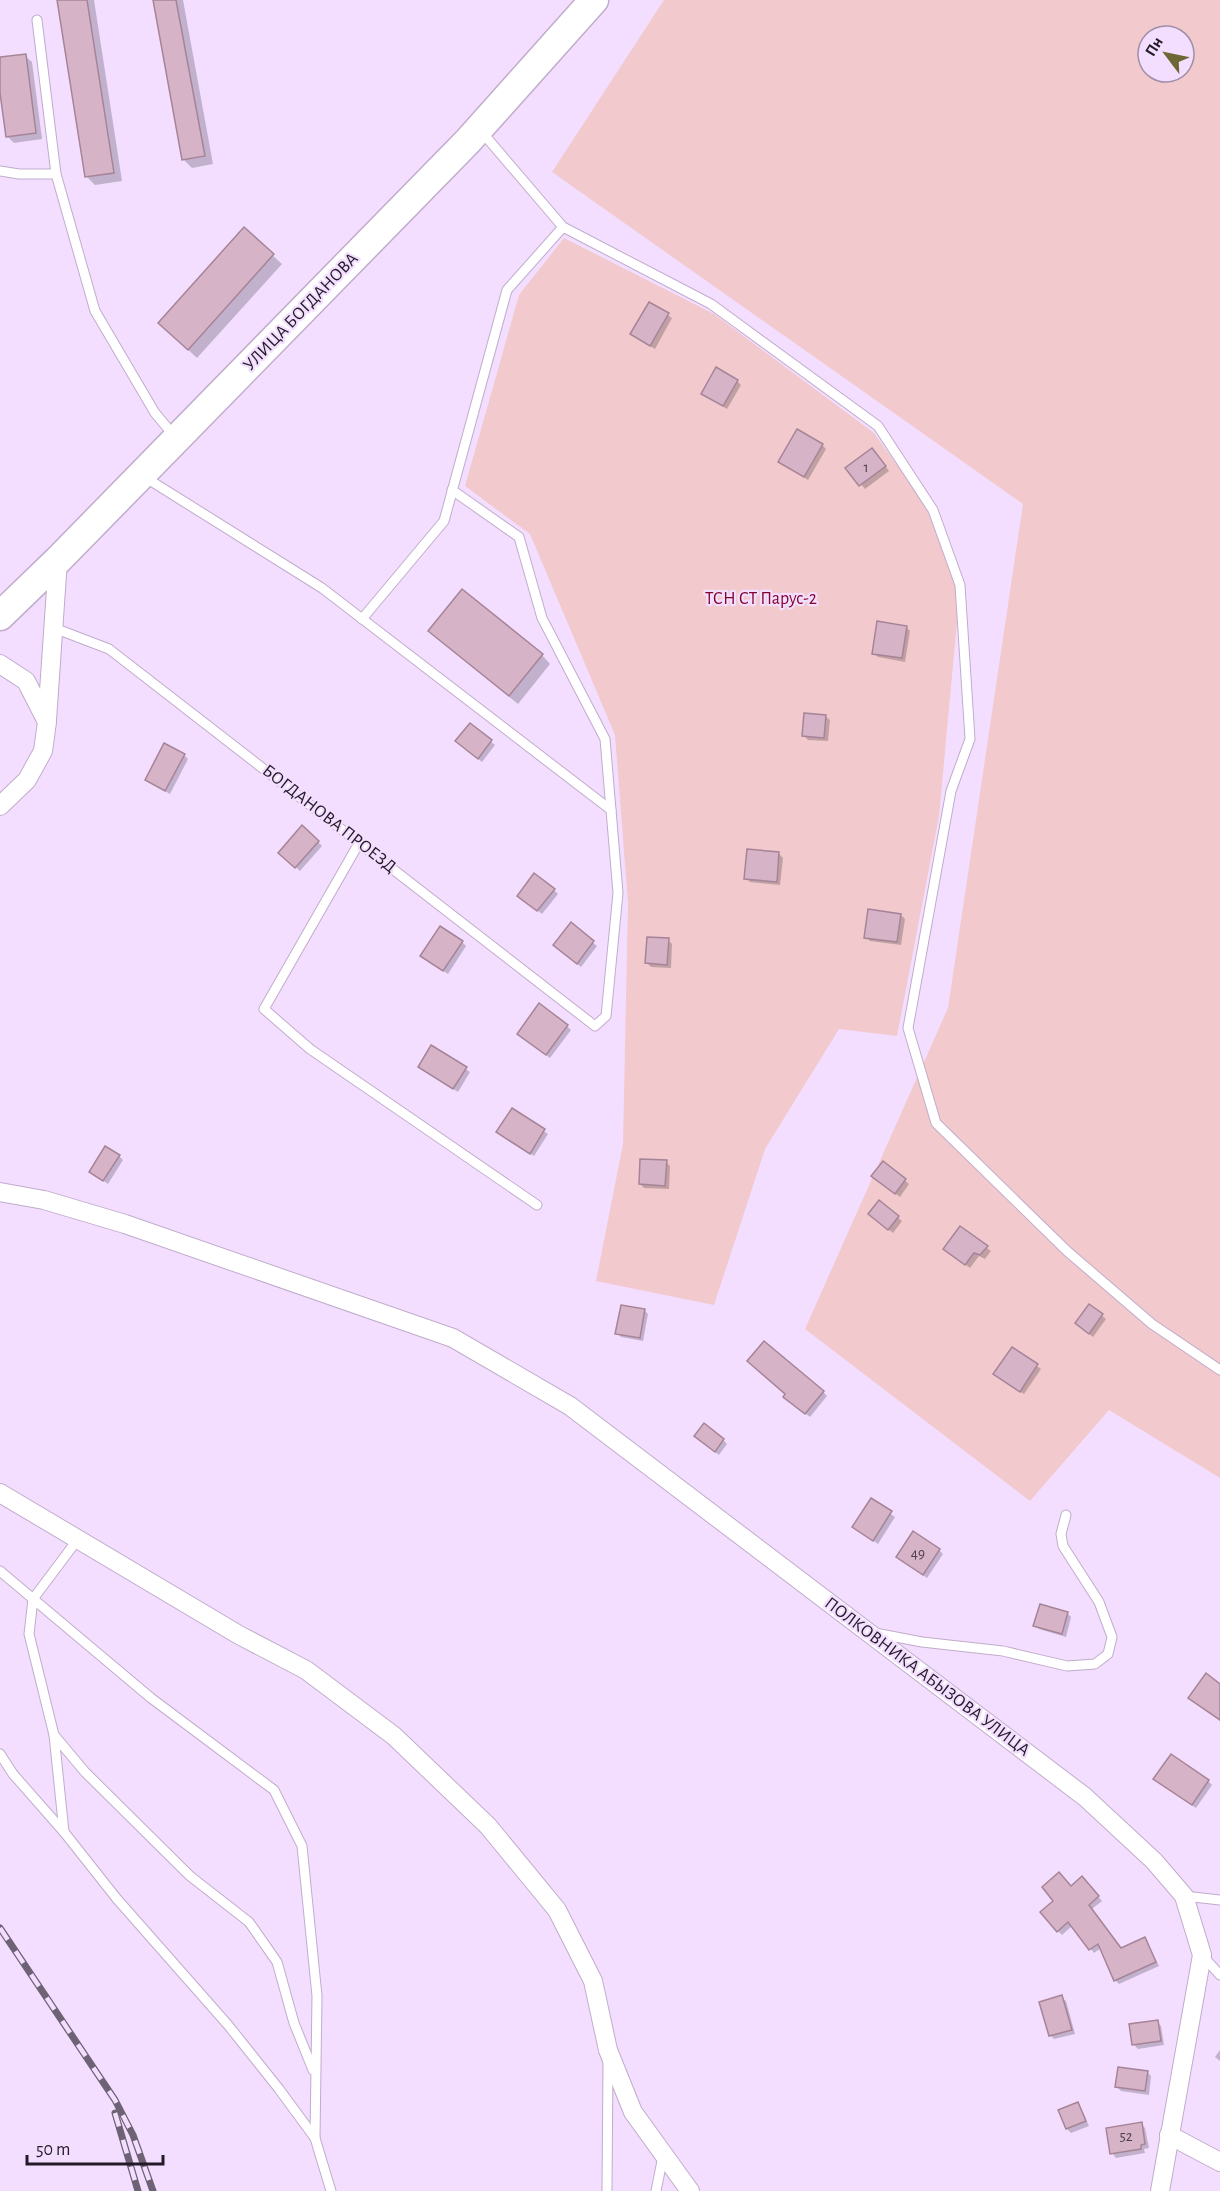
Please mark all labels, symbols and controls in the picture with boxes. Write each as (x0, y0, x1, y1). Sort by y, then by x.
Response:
north arrow (1136, 24, 1196, 84)
text: Пн (1142, 34, 1166, 59)
street label: УЛИЦА БОГДАНОВА (240, 249, 362, 374)
house number: 1 (863, 460, 869, 475)
park label: ТСН СТ Парус-2 (705, 590, 817, 608)
street label: БОГДАНОВА ПРОЕЗД (259, 761, 399, 877)
house number: 49 (911, 1546, 925, 1561)
street label: ПОЛКОВНИКА АБЫЗОВА УЛИЦА (821, 1594, 1033, 1760)
scale bar (27, 2128, 164, 2166)
house number: 52 (1119, 2129, 1133, 2144)
text: 50 m (36, 2141, 70, 2159)

